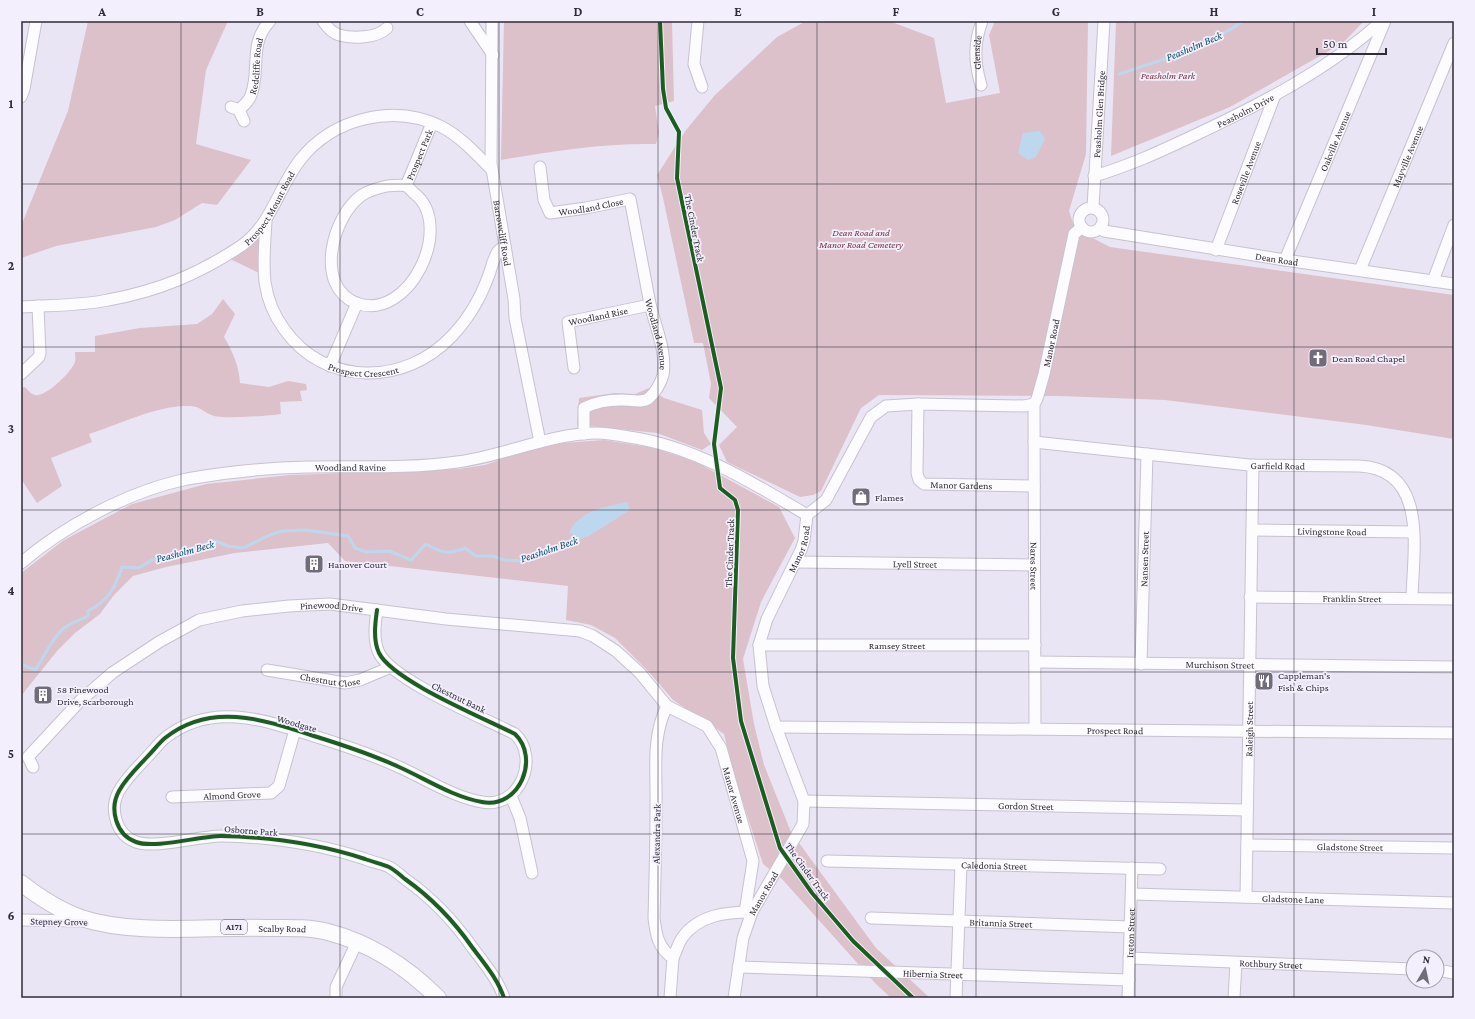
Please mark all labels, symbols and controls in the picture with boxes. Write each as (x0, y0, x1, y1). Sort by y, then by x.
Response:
text: A (97, 4, 106, 19)
text: B (256, 4, 264, 19)
text: C (416, 4, 424, 19)
text: D (574, 4, 583, 19)
text: E (734, 4, 742, 19)
text: F (893, 4, 900, 19)
text: G (1052, 4, 1060, 19)
text: H (1210, 4, 1219, 19)
text: I (1372, 4, 1376, 19)
water label: Peasholm Beck (1164, 28, 1225, 63)
scale bar (1317, 30, 1386, 56)
street label: Glenside (971, 34, 984, 71)
street label: Redcliffe Road (247, 36, 265, 96)
text: 50 m (1323, 37, 1348, 51)
street label: Peasholm Glen Bridge (1091, 70, 1107, 158)
park label: Peasholm Park (1141, 70, 1196, 81)
street label: Peasholm Drive (1215, 91, 1276, 130)
text: 1 (9, 96, 14, 111)
street label: Oakville Avenue (1318, 109, 1353, 173)
street label: Mayville Avenue (1390, 123, 1425, 189)
street label: Prospect Park (404, 127, 435, 182)
street label: Roseville Avenue (1229, 139, 1263, 206)
street label: Prospect Mount Road (242, 169, 297, 247)
street label: The Cinder Track (683, 193, 706, 263)
street label: Woodland Close (558, 195, 625, 218)
street label: Barrowcliff Road (491, 199, 513, 268)
park label: Dean Road and Manor Road Cemetery (818, 227, 903, 250)
street label: Dean Road (1254, 250, 1300, 268)
text: 2 (8, 258, 15, 273)
street label: Woodland Avenue (643, 298, 669, 371)
street label: Woodland Rise (567, 305, 629, 328)
street label: Manor Road (1041, 317, 1062, 368)
church icon: Dean Road Chapel (1307, 347, 1329, 369)
place label: Dean Road Chapel (1332, 353, 1406, 364)
street label: Prospect Crescent (326, 361, 401, 379)
text: 3 (8, 421, 14, 436)
street label: Garfield Road (1251, 460, 1306, 472)
street label: Woodland Ravine (315, 462, 387, 473)
street label: Manor Gardens (930, 479, 992, 491)
shop icon: Flames (850, 486, 872, 508)
place label: Flames (875, 492, 904, 503)
street label: The Cinder Track (723, 518, 736, 587)
street label: Manor Road (786, 524, 812, 574)
street label: Livingstone Road (1297, 526, 1367, 537)
street label: Nansen Street (1138, 530, 1151, 587)
water label: Peasholm Beck (519, 533, 580, 564)
water label: Peasholm Beck (155, 537, 217, 565)
street label: Nares Street (1028, 542, 1040, 591)
building icon: Hanover Court (303, 553, 325, 575)
street label: Lyell Street (893, 558, 938, 570)
place label: Hanover Court (328, 559, 388, 570)
text: 4 (7, 583, 15, 598)
street label: Franklin Street (1322, 593, 1382, 604)
street label: Pinewood Drive (300, 599, 364, 614)
street label: Ramsey Street (869, 640, 926, 651)
street label: Murchison Street (1186, 659, 1255, 671)
restaurant icon: Cappleman's Fish & Chips (1253, 670, 1275, 692)
place label: Cappleman's Fish & Chips (1278, 670, 1330, 693)
street label: Chestnut Close (299, 671, 362, 689)
street label: Chestnut Bank (430, 680, 488, 715)
building icon: 58 Pinewood Drive, Scarborough (32, 684, 54, 706)
place label: 58 Pinewood Drive, Scarborough (57, 684, 134, 707)
street label: Raleigh Street (1243, 701, 1255, 757)
street label: Woodgate (276, 713, 319, 735)
street label: Prospect Road (1087, 725, 1144, 736)
text: 5 (8, 746, 14, 761)
street label: Manor Avenue (721, 766, 747, 825)
street label: Almond Grove (203, 788, 261, 802)
street label: Gordon Street (998, 800, 1055, 812)
street label: Alexandra Park (650, 804, 663, 864)
street label: Osborne Park (224, 823, 278, 838)
street label: The Cinder Track (783, 840, 832, 902)
street label: Gladstone Street (1317, 841, 1384, 853)
street label: Caledonia Street (961, 859, 1028, 872)
street label: Manor Road (746, 869, 781, 917)
street label: Gladstone Lane (1262, 893, 1325, 905)
street label: Ireton Street (1124, 907, 1137, 958)
text: 6 (7, 908, 15, 923)
street label: Stepney Grove (30, 916, 88, 928)
street label: Britannia Street (969, 916, 1033, 930)
road number: A171 (221, 920, 247, 934)
street label: Scalby Road (258, 923, 307, 935)
north arrow (1405, 949, 1445, 989)
text: N (1422, 953, 1432, 966)
street label: Rothbury Street (1239, 957, 1303, 971)
street label: Hibernia Street (903, 967, 964, 981)

